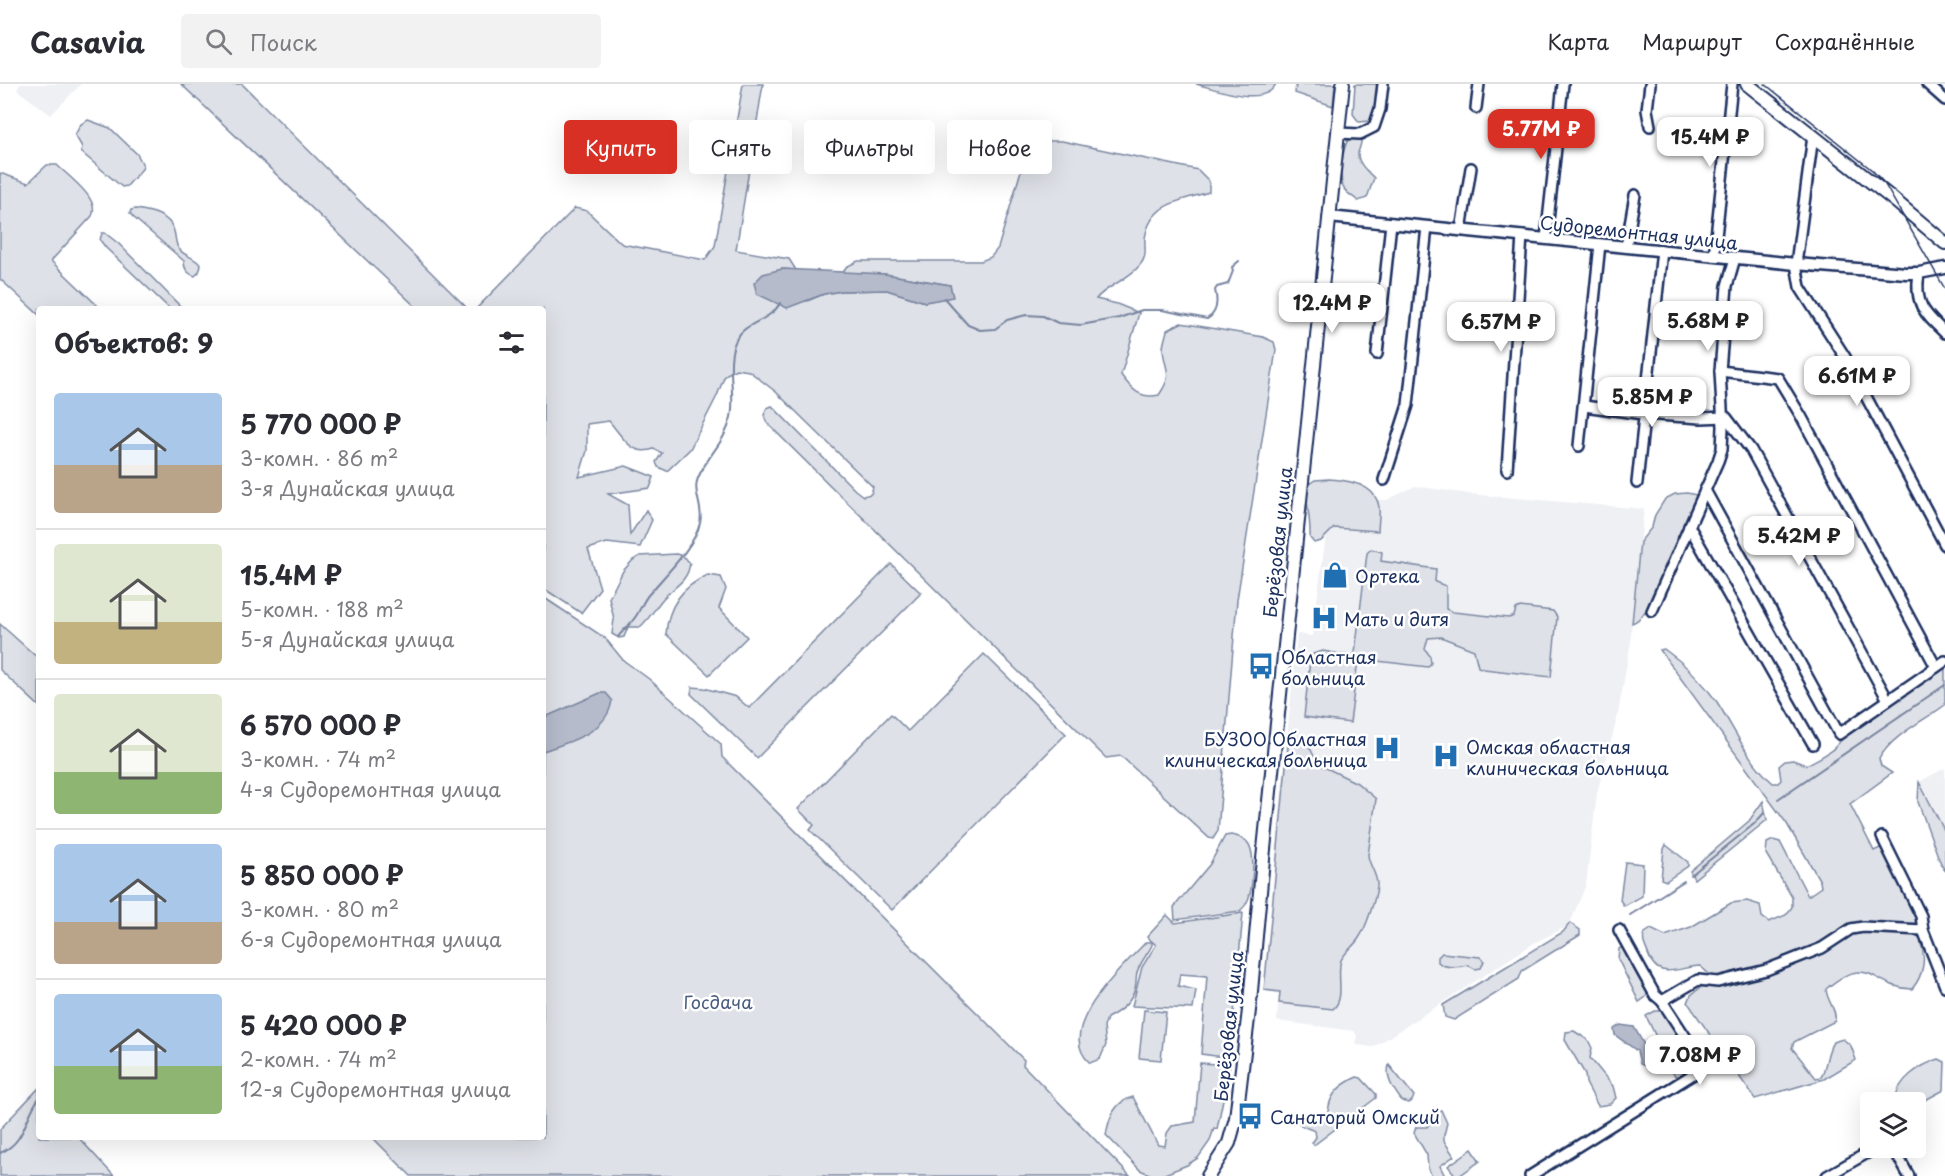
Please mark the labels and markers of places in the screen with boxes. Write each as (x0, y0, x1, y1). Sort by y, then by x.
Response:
pin: 5.77M ₽ (1486, 109, 1596, 160)
pin: 15.4M ₽ (1655, 117, 1765, 168)
pin: 12.4M ₽ (1277, 283, 1387, 334)
pin: 5.68M ₽ (1653, 301, 1763, 352)
pin: 6.57M ₽ (1446, 302, 1556, 353)
pin: 6.61M ₽ (1802, 356, 1912, 407)
pin: 5.85M ₽ (1597, 377, 1707, 428)
pin: 5.42M ₽ (1744, 516, 1854, 567)
shop icon: Ортека (1320, 560, 1350, 590)
place label: Ортека (1355, 562, 1420, 589)
hospital icon: Мать и дитя (1309, 603, 1339, 633)
place label: Мать и дитя (1344, 605, 1449, 632)
place label: Областная больница (1281, 643, 1377, 691)
bus stop icon: Областная больница (1246, 651, 1276, 681)
place label: БУЗОО Областная клиническая больница (1164, 725, 1368, 773)
hospital icon: БУЗОО Областная клиническая больница (1372, 733, 1402, 763)
place label: Омская областная клиническая больница (1466, 733, 1669, 781)
hospital icon: Омская областная клиническая больница (1431, 741, 1461, 771)
pin: 7.08M ₽ (1645, 1035, 1755, 1086)
bus stop icon: Санаторий Омский (1235, 1101, 1265, 1131)
place label: Санаторий Омский (1270, 1103, 1440, 1130)

